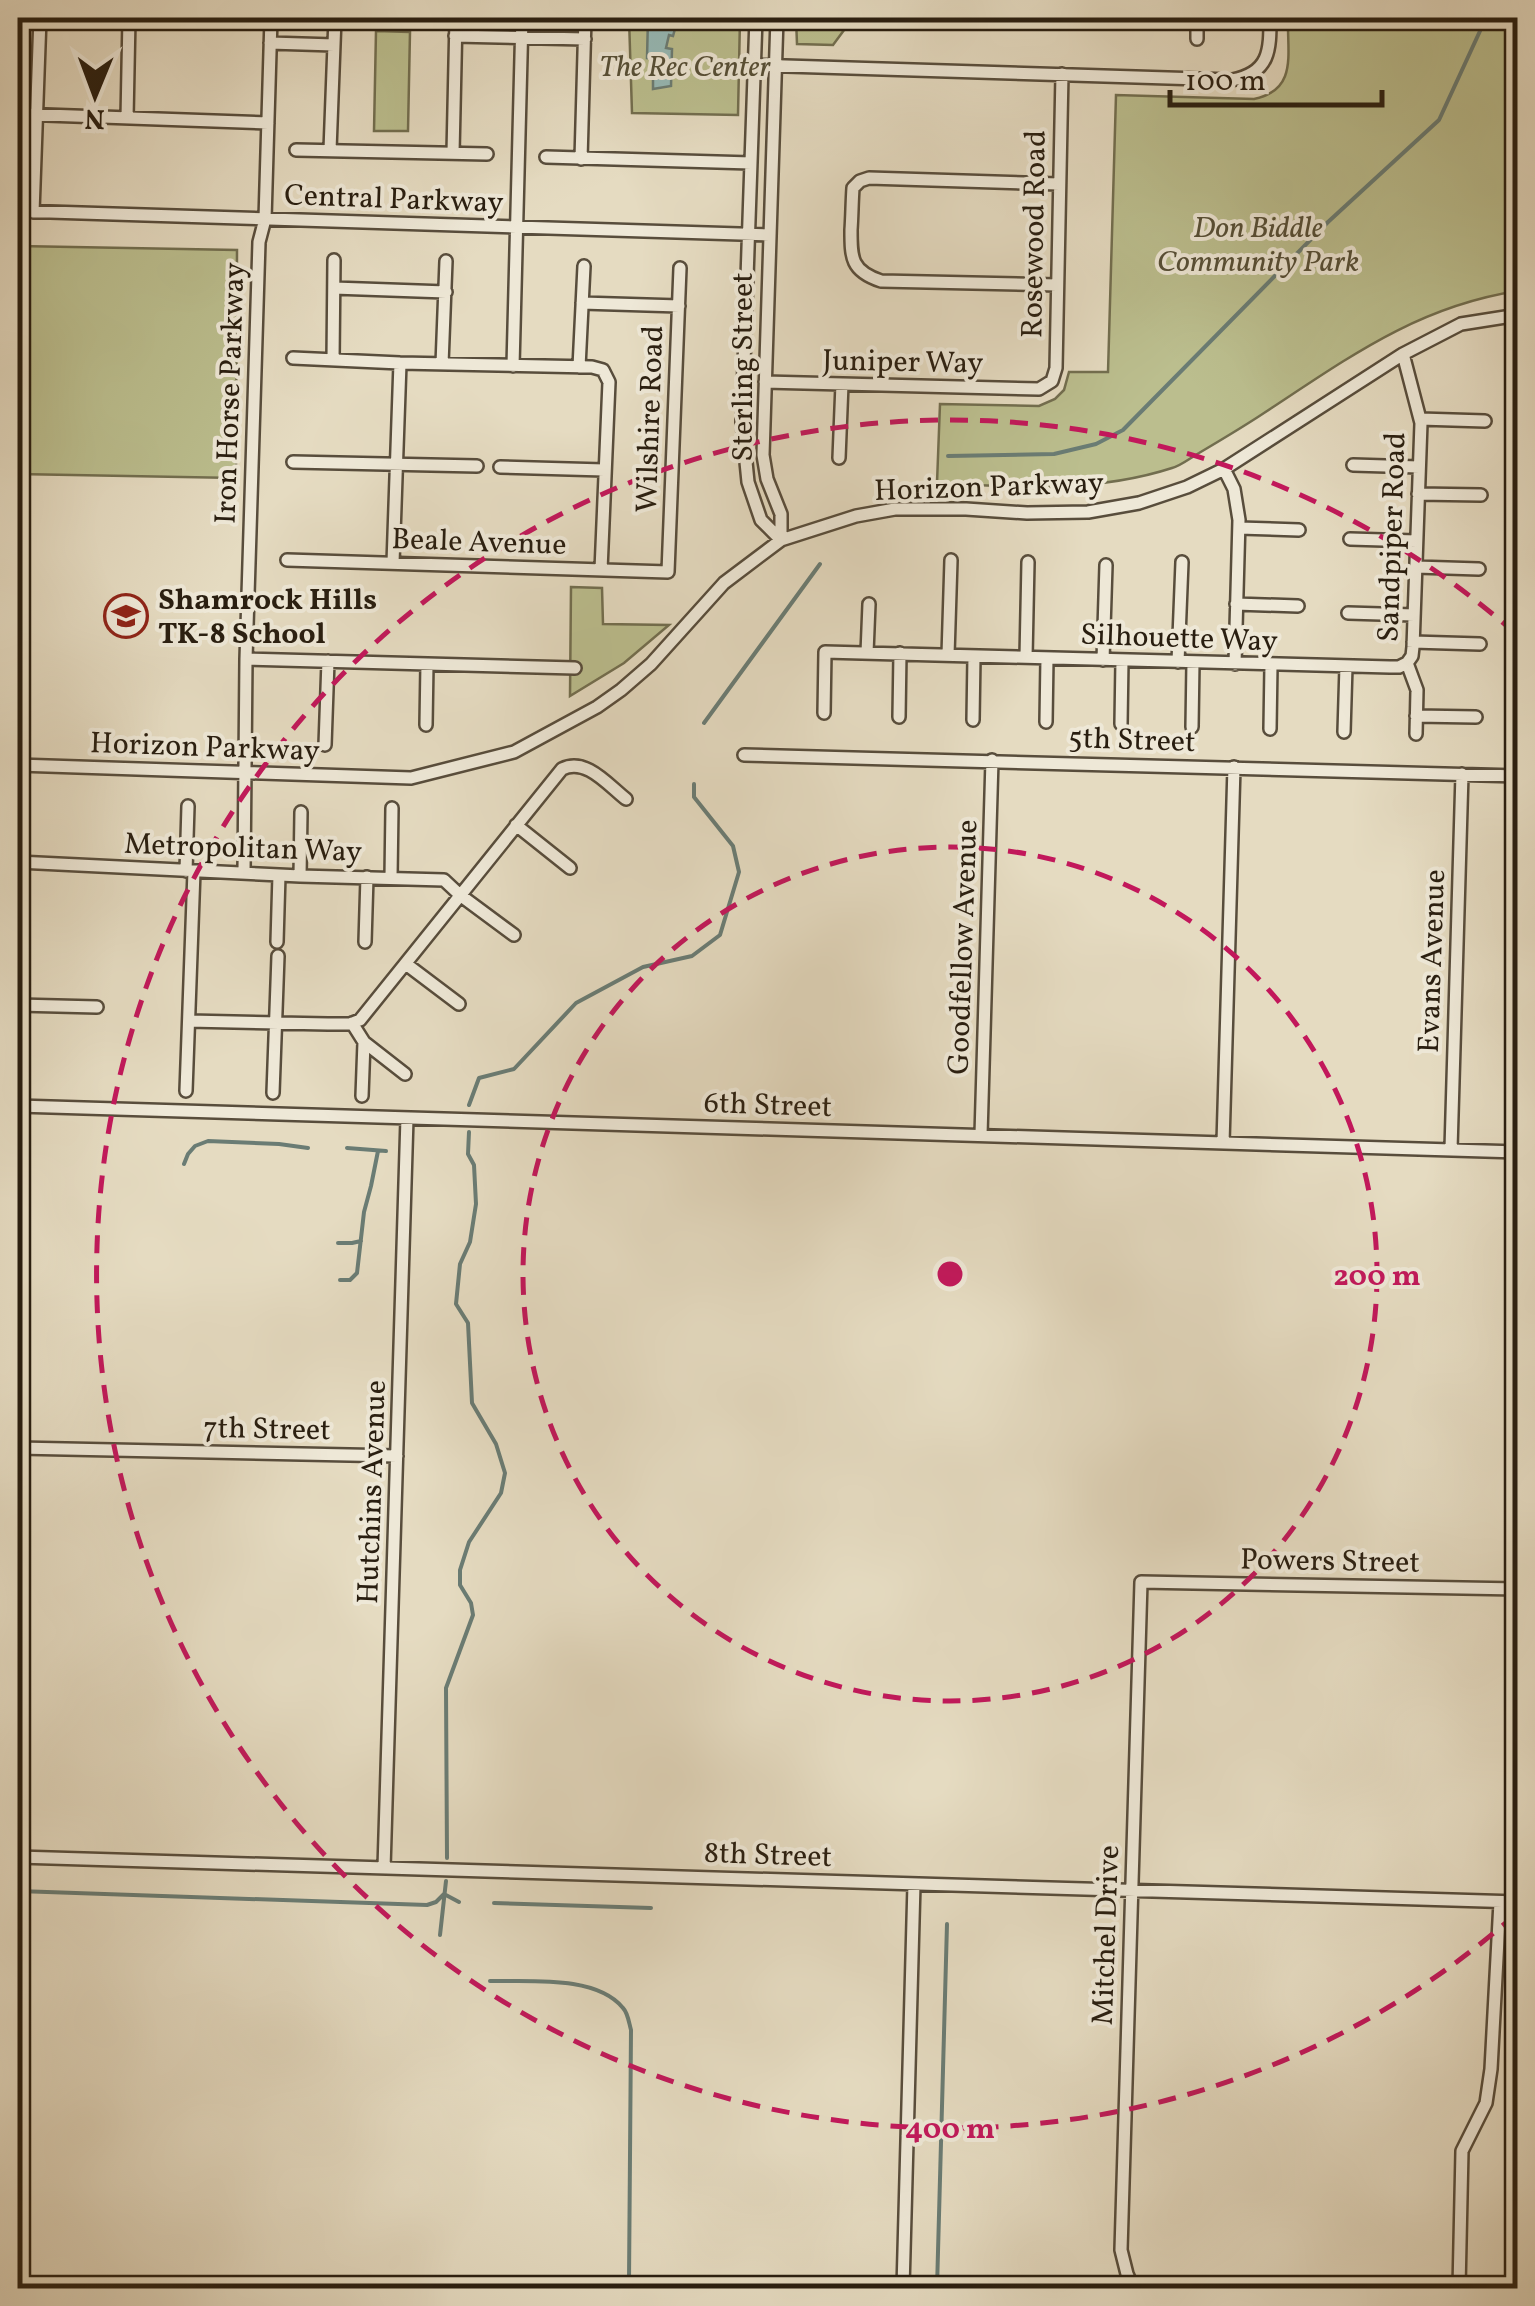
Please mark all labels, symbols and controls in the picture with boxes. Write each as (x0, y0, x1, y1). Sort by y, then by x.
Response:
north arrow (45, 45, 145, 145)
scale bar (1170, 45, 1382, 107)
park label: The Rec Center (599, 47, 771, 89)
text: 100 m (1185, 61, 1266, 103)
text: N (84, 98, 105, 137)
street label: Rosewood Road (1012, 130, 1058, 338)
street label: Central Parkway (284, 175, 504, 225)
park label: Don Biddle Community Park (1157, 208, 1359, 284)
street label: Iron Horse Parkway (205, 261, 257, 525)
street label: Sterling Street (723, 272, 765, 462)
street label: Wilshire Road (627, 325, 675, 513)
street label: Juniper Way (822, 341, 984, 385)
street label: Sandpiper Road (1368, 431, 1418, 643)
street label: Horizon Parkway (873, 463, 1105, 513)
street label: Beale Avenue (391, 519, 567, 567)
place label: Shamrock Hills TK-8 School (158, 580, 377, 656)
school or university icon: Shamrock Hills TK-8 School (103, 593, 149, 639)
street label: Silhouette Way (1079, 615, 1278, 663)
street label: 5th Street (1067, 718, 1196, 764)
street label: Horizon Parkway (89, 723, 321, 773)
street label: Goodfellow Avenue (939, 819, 989, 1075)
street label: Metropolitan Way (123, 824, 363, 874)
street label: Evans Avenue (1409, 869, 1457, 1054)
street label: 6th Street (703, 1083, 833, 1129)
centre of rings (932, 1256, 968, 1292)
text: 200 m (1333, 1256, 1421, 1298)
street label: Hutchins Avenue (348, 1379, 398, 1605)
street label: 7th Street (203, 1408, 331, 1452)
street label: Powers Street (1240, 1539, 1420, 1585)
street label: 8th Street (703, 1833, 833, 1879)
street label: Mitchel Drive (1083, 1844, 1131, 2026)
text: 400 m (905, 2109, 995, 2151)

